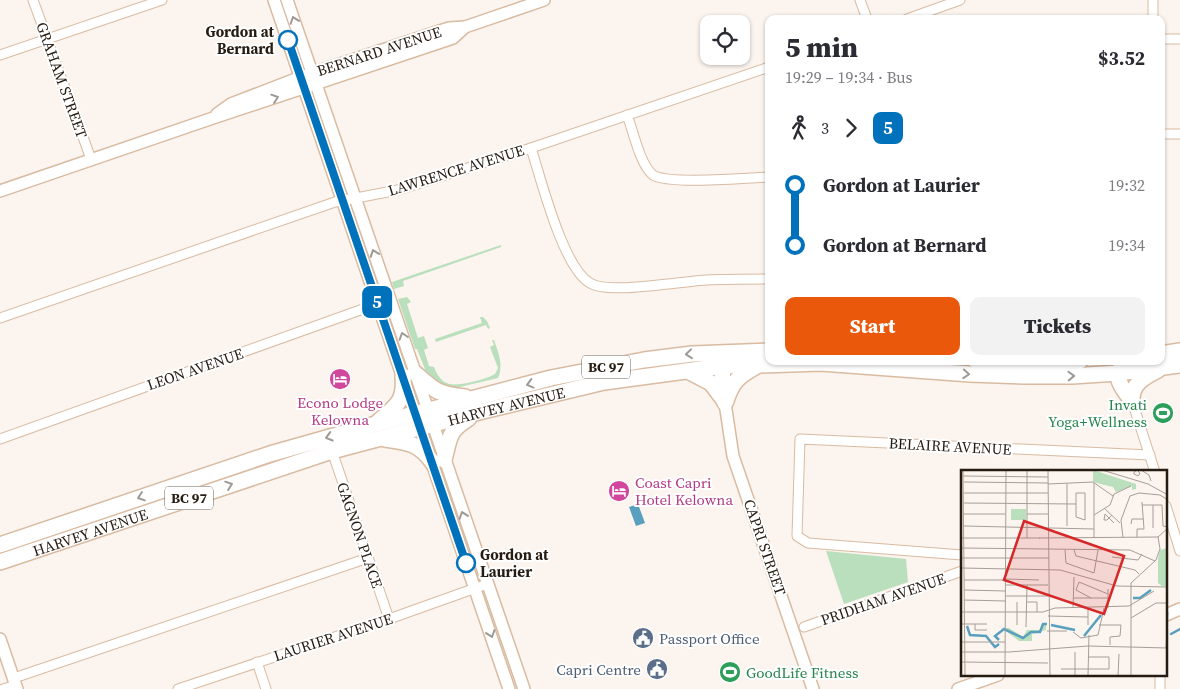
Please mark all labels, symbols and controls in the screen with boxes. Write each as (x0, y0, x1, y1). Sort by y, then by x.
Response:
map controls (700, 15, 750, 65)
button: locate (700, 15, 750, 65)
one-way arrow (290, 16, 300, 25)
street label: GRAHAM STREET (31, 19, 93, 141)
place label: Gordon at Bernard (206, 21, 275, 59)
street label: BERNARD AVENUE (314, 21, 444, 81)
text: 5 min (785, 28, 858, 66)
marker: Gordon at Bernard (278, 30, 298, 50)
text: $3.52 (1098, 45, 1145, 71)
text: 19:29 – 19:34 · Bus (785, 66, 913, 88)
one-way arrow (270, 94, 278, 104)
icon: walk (785, 114, 813, 142)
icon: forward (837, 114, 865, 142)
text: 5 (883, 115, 893, 140)
text: 3 (821, 117, 829, 139)
street label: LAWRENCE AVENUE (385, 139, 527, 201)
text: Gordon at Laurier (823, 172, 980, 198)
text: 19:32 (1108, 174, 1145, 196)
text: Gordon at Bernard (823, 232, 986, 258)
text: 19:34 (1108, 234, 1145, 256)
one-way arrow (370, 249, 380, 258)
line badge: 5 (361, 286, 393, 318)
text: 5 (372, 289, 382, 314)
button: Start (785, 297, 960, 355)
button: Tickets (970, 297, 1145, 355)
one-way arrow (398, 332, 408, 341)
street label: LEON AVENUE (144, 343, 246, 395)
one-way arrow (685, 348, 693, 359)
road number: BC 97 (582, 356, 630, 378)
hotel icon: Econo Lodge Kelowna (328, 367, 352, 391)
one-way arrow (962, 369, 970, 380)
one-way arrow (1068, 370, 1076, 381)
one-way arrow (525, 378, 534, 389)
street label: HARVEY AVENUE (445, 381, 567, 430)
place label: Econo Lodge Kelowna (297, 392, 383, 430)
place label: Invati Yoga+Wellness (1048, 394, 1147, 432)
sports icon: Invati Yoga+Wellness (1151, 401, 1175, 425)
one-way arrow (325, 432, 333, 442)
street label: BELAIRE AVENUE (888, 432, 1012, 460)
inset map (961, 470, 1168, 676)
place label: Coast Capri Hotel Kelowna (635, 472, 733, 510)
street label: GAGNON PLACE (332, 479, 388, 591)
hotel icon: Coast Capri Hotel Kelowna (607, 479, 631, 503)
one-way arrow (224, 481, 232, 491)
road number: BC 97 (165, 486, 213, 509)
one-way arrow (137, 492, 145, 502)
street label: CAPRI STREET (739, 496, 791, 598)
street label: HARVEY AVENUE (30, 503, 150, 561)
one-way arrow (459, 511, 469, 520)
place label: Gordon at Laurier (480, 544, 549, 582)
marker: Gordon at Laurier (456, 553, 476, 573)
street label: PRIDHAM AVENUE (818, 568, 948, 630)
street label: LAURIER AVENUE (271, 608, 395, 666)
public building icon: Passport Office (631, 626, 655, 650)
place label: Passport Office (659, 628, 760, 649)
one-way arrow (485, 630, 495, 638)
public building icon: Capri Centre (645, 657, 669, 681)
place label: Capri Centre (556, 659, 641, 680)
sports icon: GoodLife Fitness (718, 660, 742, 684)
place label: GoodLife Fitness (746, 662, 858, 683)

